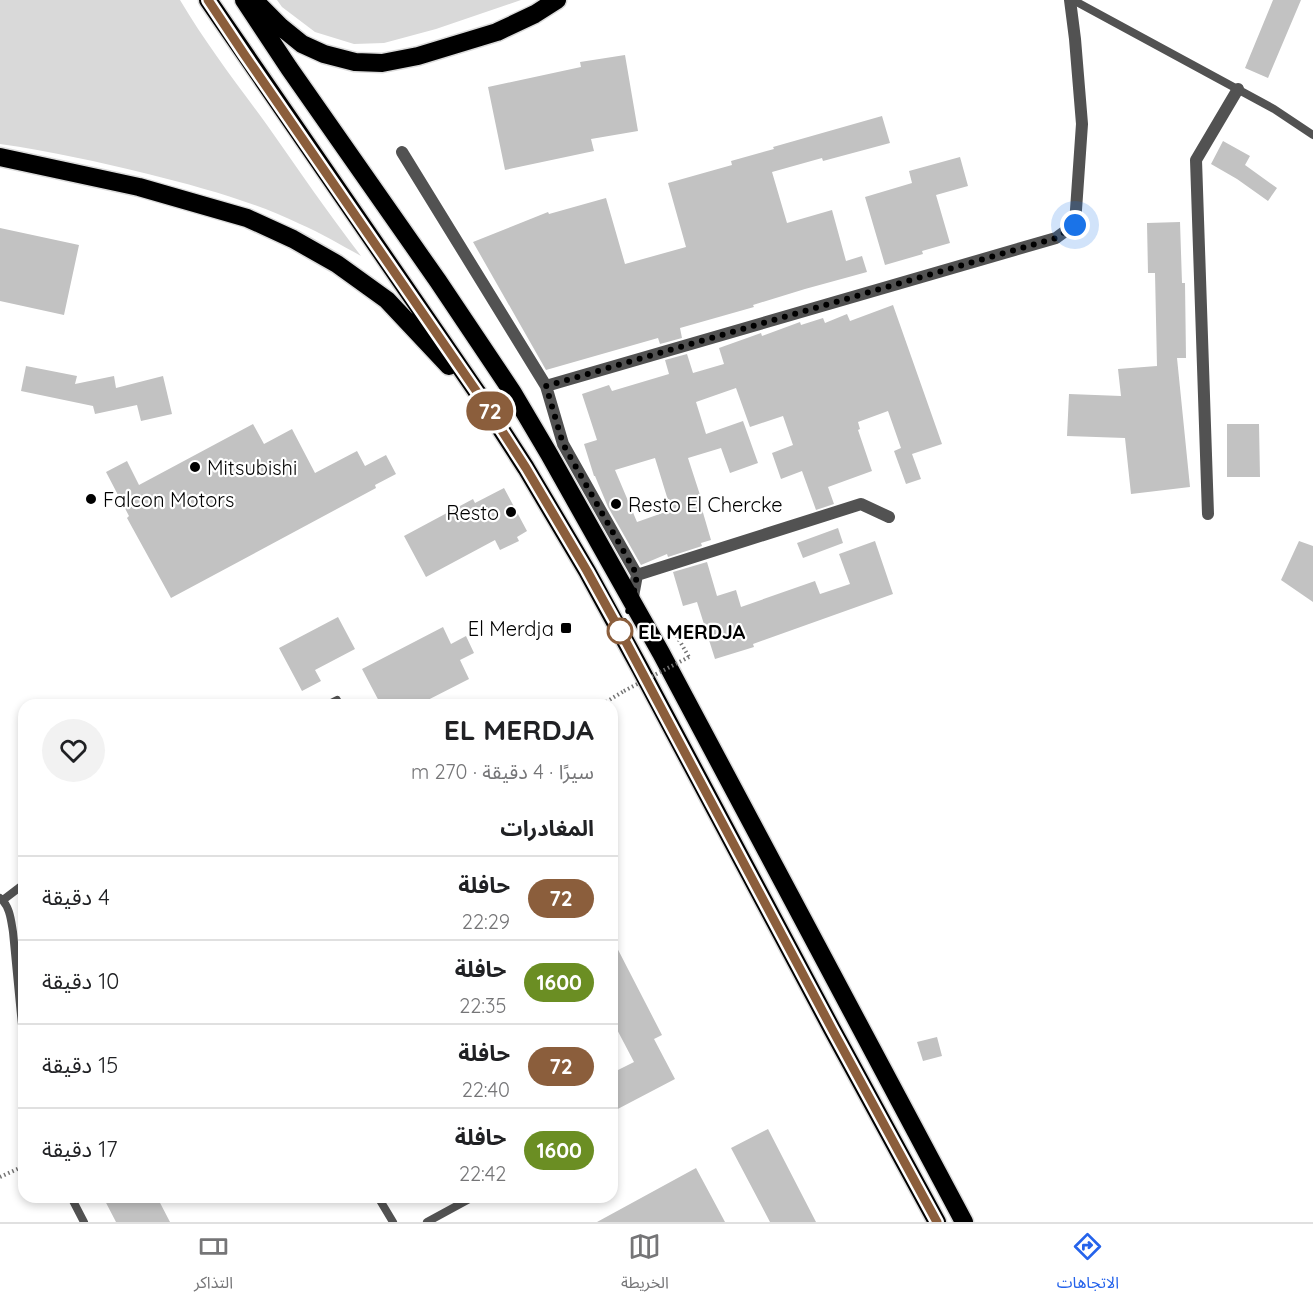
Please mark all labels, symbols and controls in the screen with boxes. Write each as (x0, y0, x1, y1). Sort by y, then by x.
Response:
your location (1060, 210, 1090, 240)
line badge: 72 (463, 392, 517, 430)
text: 72 (478, 398, 502, 424)
place label: Mitsubishi (207, 455, 297, 480)
marker: Mitsubishi (188, 460, 202, 474)
place label: Falcon Motors (103, 487, 234, 512)
marker: Falcon Motors (84, 492, 98, 506)
place label: Resto El Chercke (628, 492, 783, 517)
marker: Resto El Chercke (609, 497, 623, 511)
place label: Resto (446, 500, 499, 525)
marker: Resto (504, 505, 518, 519)
place label: El Merdja (468, 616, 554, 641)
marker: EL MERDJA (607, 618, 633, 644)
place label: EL MERDJA (638, 619, 746, 644)
marker: El Merdja (559, 621, 573, 635)
text: EL MERDJA (444, 712, 594, 747)
button: heart (42, 719, 105, 782)
text: سيرًا · 4 دقيقة · 270 m (411, 759, 594, 784)
text: المغادرات (500, 814, 594, 842)
text: حافلة (458, 871, 510, 899)
text: 4 دقيقة (42, 883, 110, 911)
text: 72 (549, 885, 573, 911)
text: 22:29 (462, 909, 510, 934)
text: حافلة (455, 955, 506, 983)
text: 10 دقيقة (42, 967, 119, 995)
text: 1600 (536, 969, 582, 995)
text: 22:35 (459, 993, 506, 1018)
text: حافلة (458, 1039, 510, 1067)
text: 15 دقيقة (42, 1051, 118, 1079)
text: 72 (549, 1053, 573, 1079)
text: 22:40 (462, 1077, 510, 1102)
text: حافلة (455, 1123, 506, 1151)
text: 17 دقيقة (42, 1135, 118, 1163)
text: 1600 (536, 1137, 582, 1163)
text: 22:42 (459, 1161, 506, 1186)
tab: التذاكر (194, 1230, 233, 1300)
tab: الخريطة (621, 1230, 669, 1300)
tab: الاتجاهات (1057, 1230, 1119, 1300)

